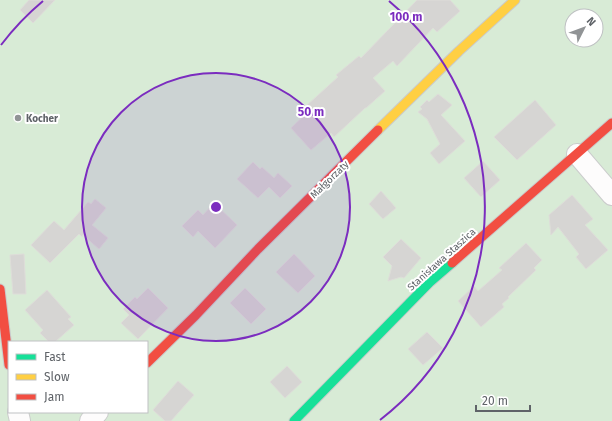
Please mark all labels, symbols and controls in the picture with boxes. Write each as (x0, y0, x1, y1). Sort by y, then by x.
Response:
north arrow (564, 8, 604, 48)
text: 100 m (390, 10, 422, 24)
text: N (584, 15, 598, 29)
text: 50 m (298, 105, 324, 119)
marker: Kocher (13, 113, 23, 123)
place label: Kocher (26, 113, 59, 125)
street label: Małgorzaty (308, 158, 352, 201)
centre of rings (209, 200, 223, 214)
street label: Stanisława Staszica (405, 226, 478, 293)
legend (8, 341, 148, 413)
text: Fast (44, 350, 66, 364)
text: Slow (44, 370, 70, 384)
scale bar (476, 387, 530, 413)
text: Jam (44, 390, 64, 404)
text: 20 m (482, 394, 508, 408)

